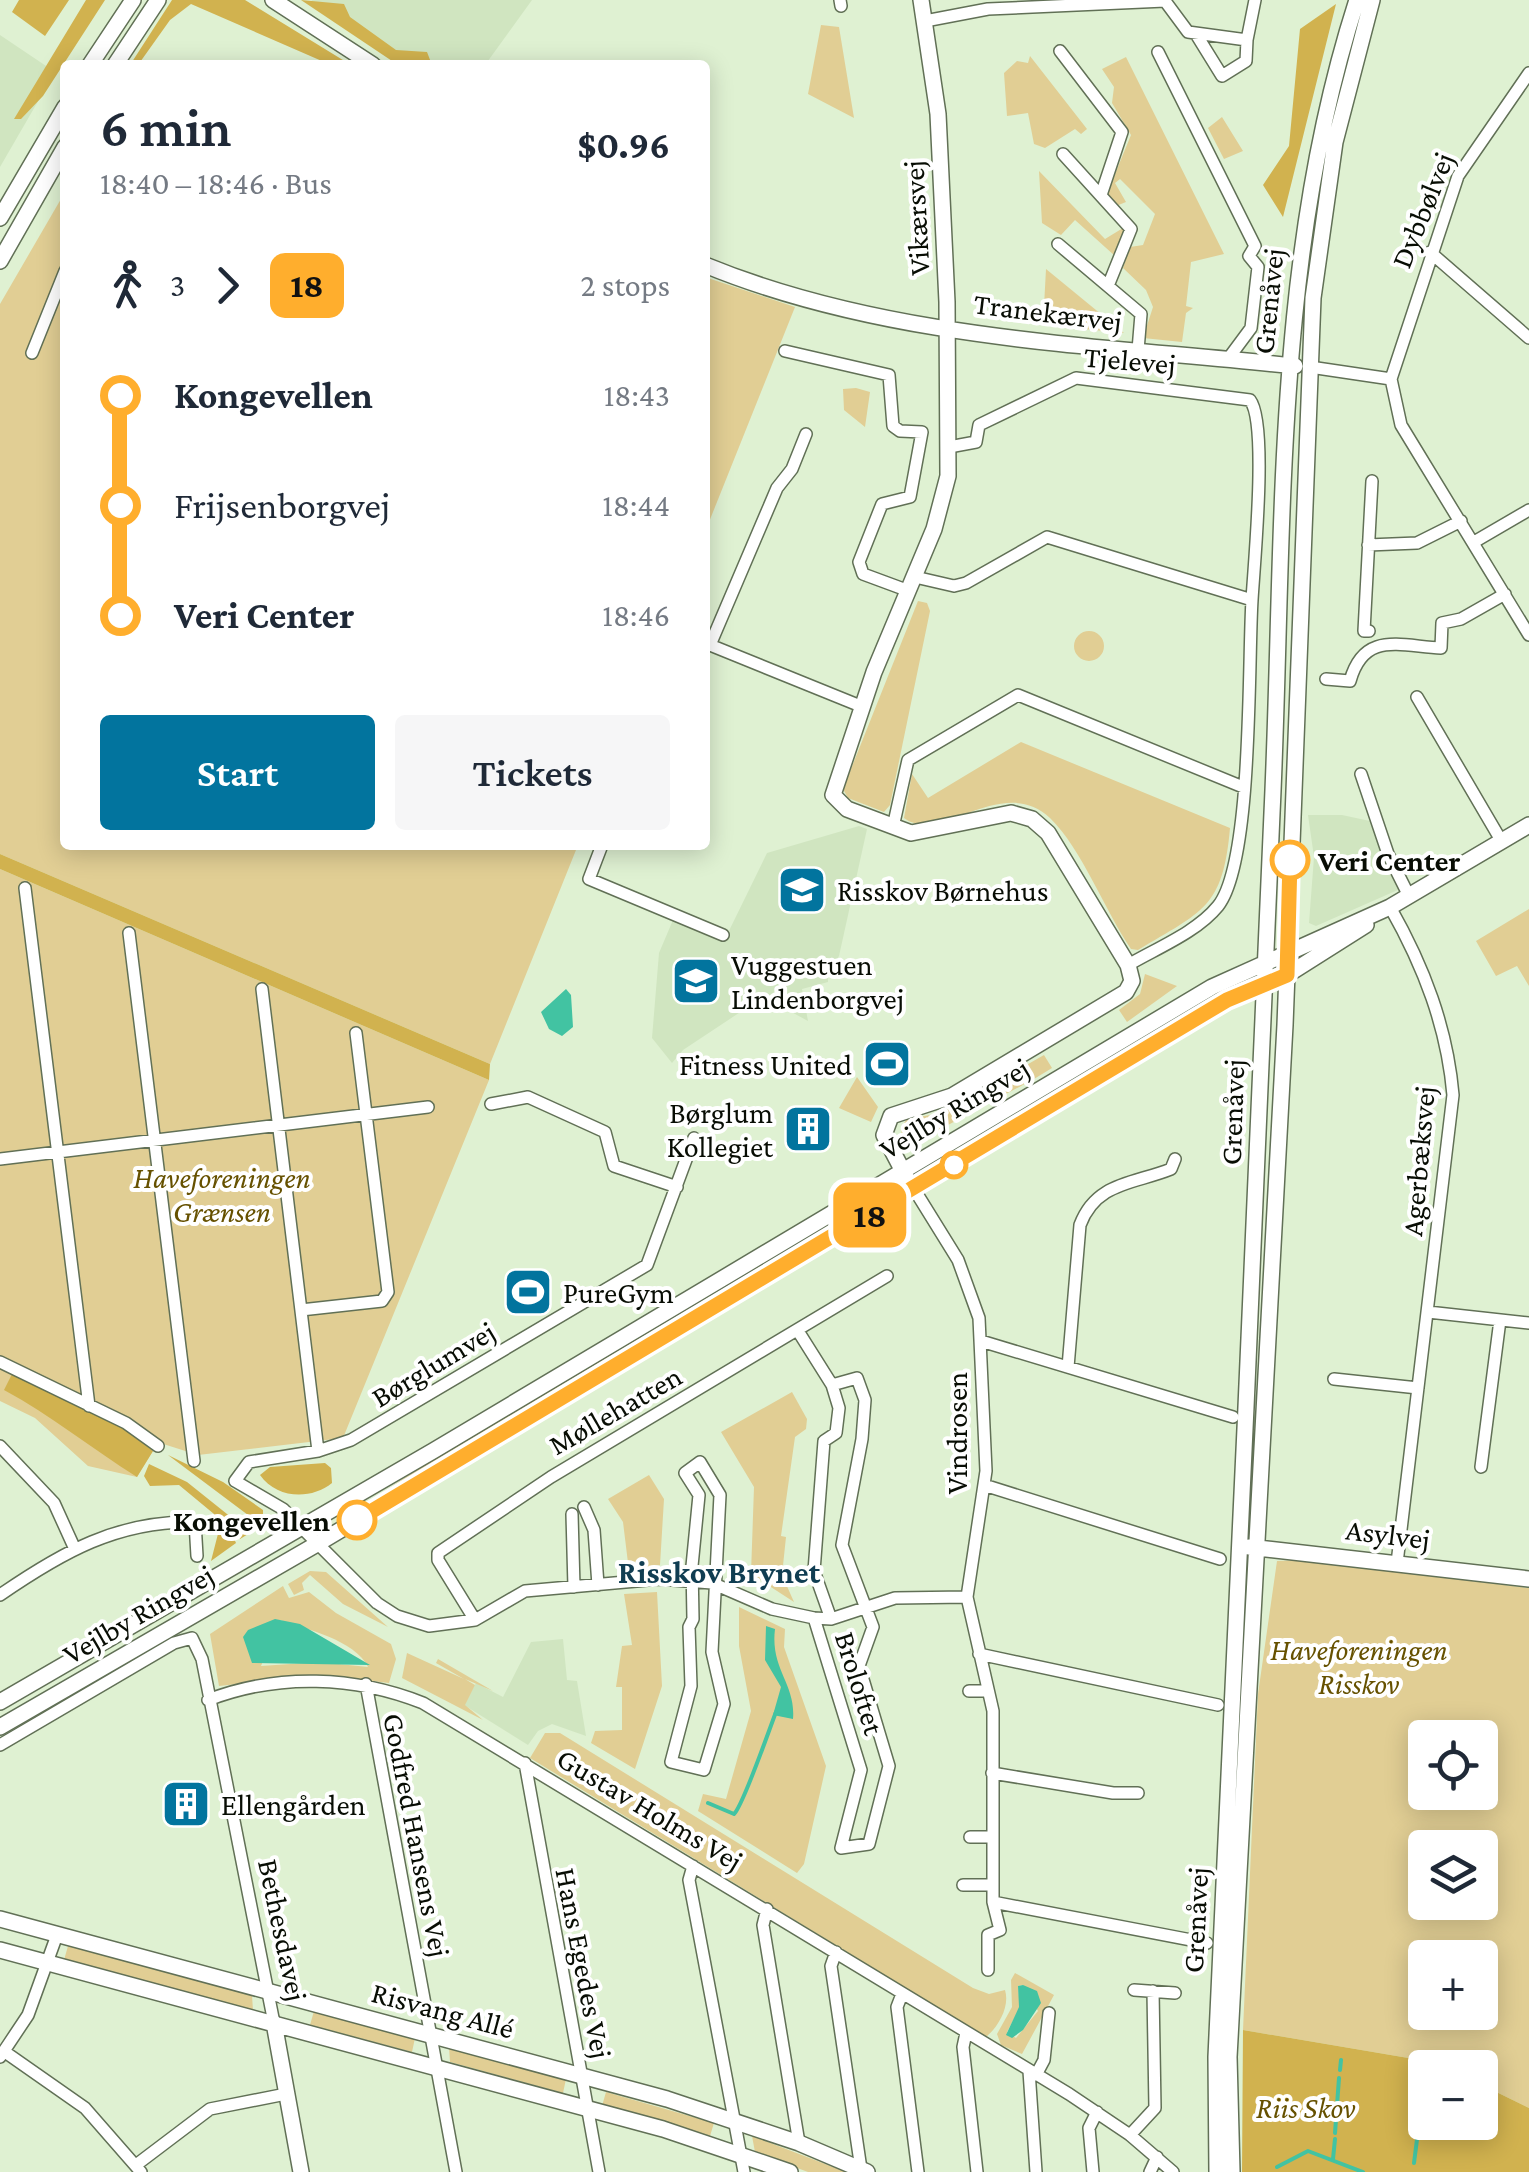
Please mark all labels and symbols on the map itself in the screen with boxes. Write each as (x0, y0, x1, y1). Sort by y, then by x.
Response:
street label: Dybbølvej (1384, 148, 1461, 273)
street label: Vikærsvej (897, 159, 936, 276)
street label: Grenåvej (1246, 246, 1291, 356)
street label: Tranekærvej (972, 287, 1124, 338)
street label: Tjelevej (1083, 340, 1177, 381)
marker: Veri Center (1271, 841, 1309, 879)
place label: Veri Center (1317, 844, 1461, 877)
school or university icon: Risskov Børnehus (776, 864, 828, 916)
place label: Risskov Børnehus (837, 874, 1048, 907)
place label: Vuggestuen Lindenborgvej (731, 948, 904, 1016)
school or university icon: Vuggestuen Lindenborgvej (670, 955, 722, 1007)
sports icon: Fitness United (861, 1038, 913, 1090)
place label: Fitness United (679, 1048, 852, 1081)
street label: Vejlby Ringvej (873, 1050, 1035, 1166)
street label: Grenåvej (1214, 1058, 1251, 1166)
street label: Agerbæksvej (1395, 1084, 1442, 1238)
place label: Børglum Kollegiet (667, 1096, 774, 1164)
building icon: Børglum Kollegiet (782, 1103, 834, 1155)
unlabelled marker (941, 1152, 967, 1178)
park label: Haveforeningen Grænsen (133, 1161, 311, 1228)
line badge: 18 (825, 1182, 915, 1248)
sports icon: PureGym (502, 1266, 554, 1318)
place label: PureGym (563, 1276, 674, 1310)
street label: Børglumvej (365, 1314, 501, 1415)
street label: Møllehatten (543, 1359, 687, 1461)
street label: Vindrosen (940, 1372, 973, 1494)
marker: Kongevellen (338, 1501, 376, 1539)
place label: Kongevellen (173, 1504, 330, 1537)
street label: Asylvej (1344, 1512, 1432, 1557)
district label: Risskov Brynet (618, 1554, 821, 1590)
street label: Vejlby Ringvej (57, 1558, 220, 1671)
street label: Broloftet (829, 1628, 892, 1739)
park label: Haveforeningen Risskov (1270, 1633, 1448, 1700)
street label: Godfred Hansens Vej (376, 1710, 457, 1960)
street label: Gustav Holms Vej (551, 1741, 749, 1878)
building icon: Ellengården (160, 1778, 212, 1830)
place label: Ellengården (221, 1788, 366, 1822)
street label: Bethesdavej (251, 1856, 314, 2004)
street label: Hans Egedes Vej (548, 1865, 619, 2061)
street label: Grenåvej (1176, 1866, 1215, 1974)
street label: Risvang Allé (368, 1975, 518, 2046)
park label: Riis Skov (1256, 2091, 1356, 2124)

